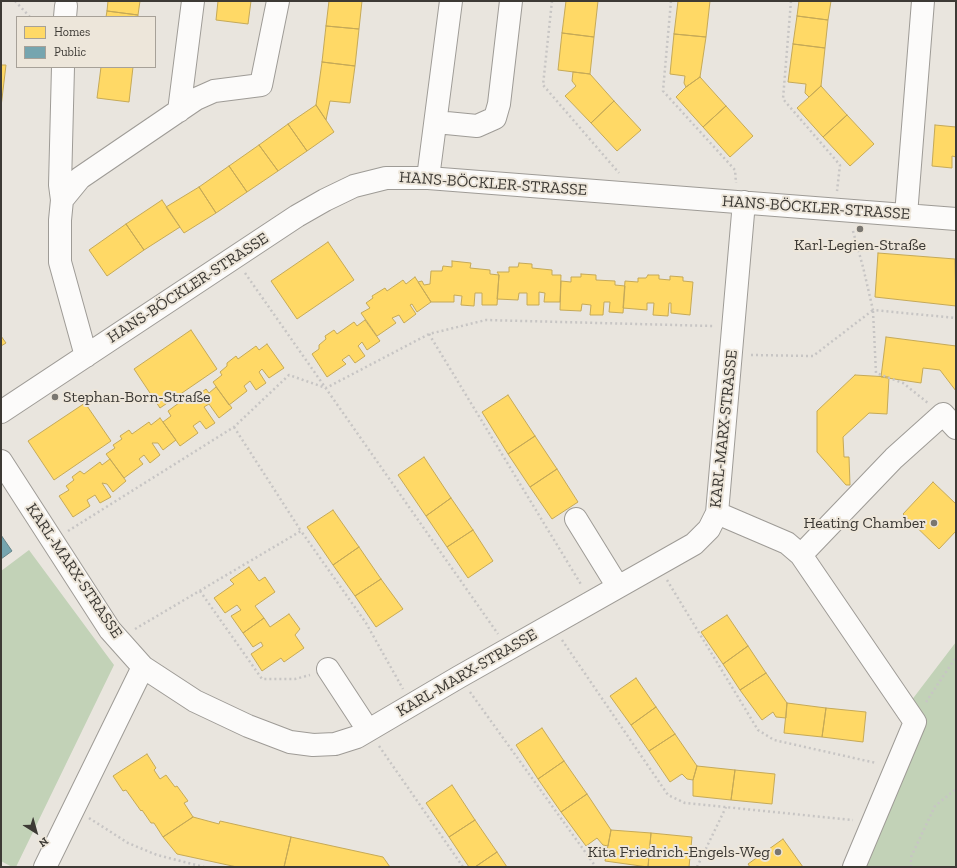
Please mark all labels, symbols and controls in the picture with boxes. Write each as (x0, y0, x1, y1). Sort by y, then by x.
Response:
legend (16, 16, 156, 68)
text: Homes (54, 25, 90, 39)
text: Public (54, 45, 86, 59)
street label: HANS-BÖCKLER-STRASSE (398, 168, 588, 200)
street label: HANS-BÖCKLER-STRASSE (721, 192, 911, 224)
marker: Karl-Legien-Straße (855, 224, 865, 234)
street label: HANS-BÖCKLER-STRASSE (104, 229, 272, 347)
place label: Karl-Legien-Straße (794, 235, 926, 255)
street label: KARL-MARX-STRASSE (706, 349, 742, 509)
place label: Stephan-Born-Straße (63, 387, 211, 407)
marker: Stephan-Born-Straße (50, 392, 60, 402)
street label: KARL-MARX-STRASSE (22, 500, 126, 642)
place label: Heating Chamber (803, 513, 926, 533)
marker: Heating Chamber (929, 518, 939, 528)
street label: KARL-MARX-STRASSE (393, 625, 541, 721)
north arrow (16, 812, 56, 852)
text: N (36, 834, 51, 850)
place label: Kita Friedrich-Engels-Weg (588, 842, 770, 862)
marker: Kita Friedrich-Engels-Weg (773, 847, 783, 857)

